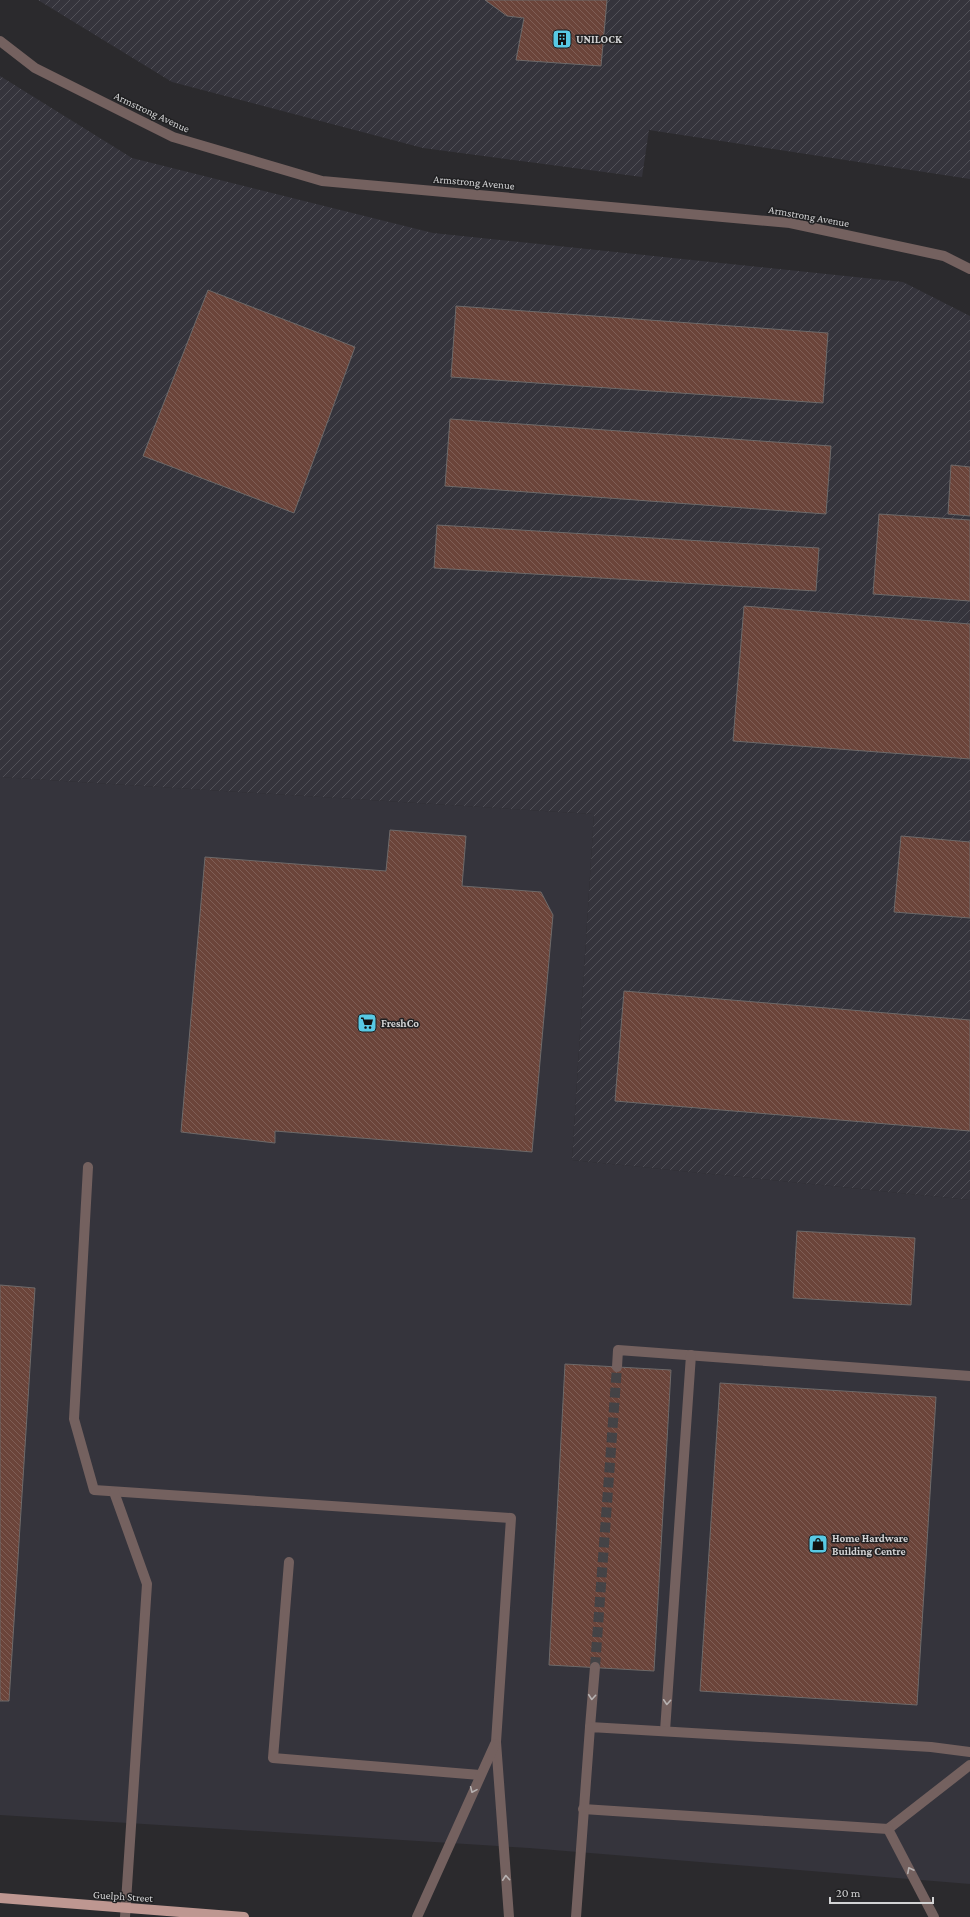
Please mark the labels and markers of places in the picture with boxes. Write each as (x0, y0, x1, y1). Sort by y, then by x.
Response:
building icon: UNILOCK (551, 28, 573, 50)
place label: UNILOCK (576, 33, 623, 45)
supermarket icon: FreshCo (356, 1012, 378, 1034)
place label: FreshCo (381, 1017, 419, 1029)
place label: Home Hardware Building Centre (832, 1532, 908, 1557)
shop icon: Home Hardware Building Centre (807, 1533, 829, 1555)

